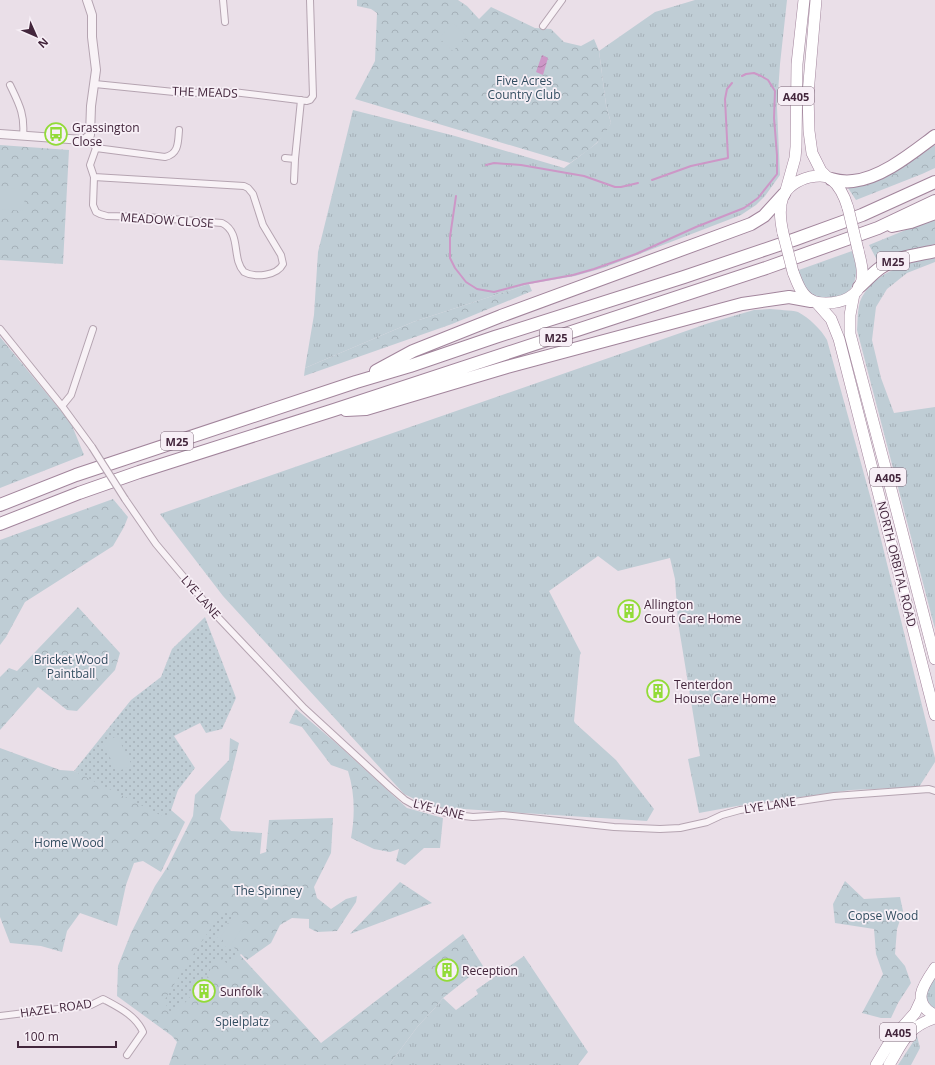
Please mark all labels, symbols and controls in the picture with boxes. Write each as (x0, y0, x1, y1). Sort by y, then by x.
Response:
north arrow (16, 16, 56, 56)
text: N (35, 35, 52, 52)
park label: Five Acres Country Club (487, 72, 561, 103)
street label: THE MEADS (172, 82, 238, 102)
road number: A405 (778, 87, 814, 105)
place label: Grassington Close (72, 119, 140, 150)
bus stop icon: Grassington Close (43, 121, 69, 147)
street label: MEADOW CLOSE (120, 208, 214, 232)
road number: M25 (877, 252, 909, 270)
road number: M25 (540, 328, 572, 346)
road number: M25 (161, 432, 193, 450)
road number: A405 (870, 468, 906, 486)
street label: NORTH ORBITAL ROAD (873, 499, 921, 629)
street label: LYE LANE (177, 572, 225, 622)
place label: Allington Court Care Home (644, 596, 742, 627)
building icon: Allington Court Care Home (616, 598, 642, 624)
park label: Bricket Wood Paintball (34, 651, 108, 682)
place label: Tenterdon House Care Home (674, 676, 776, 707)
building icon: Tenterdon House Care Home (645, 678, 671, 704)
street label: LYE LANE (743, 793, 797, 817)
street label: LYE LANE (412, 794, 466, 824)
park label: Home Wood (34, 834, 104, 851)
park label: The Spinney (234, 882, 303, 899)
park label: Copse Wood (848, 907, 918, 924)
building icon: Reception (434, 957, 460, 983)
place label: Reception (462, 962, 518, 979)
building icon: Sunfolk (191, 978, 217, 1004)
place label: Sunfolk (220, 983, 263, 1000)
street label: HAZEL ROAD (19, 995, 93, 1021)
park label: Spielplatz (215, 1013, 269, 1030)
scale bar (18, 1023, 116, 1049)
road number: A405 (880, 1023, 916, 1041)
text: 100 m (24, 1028, 59, 1045)

